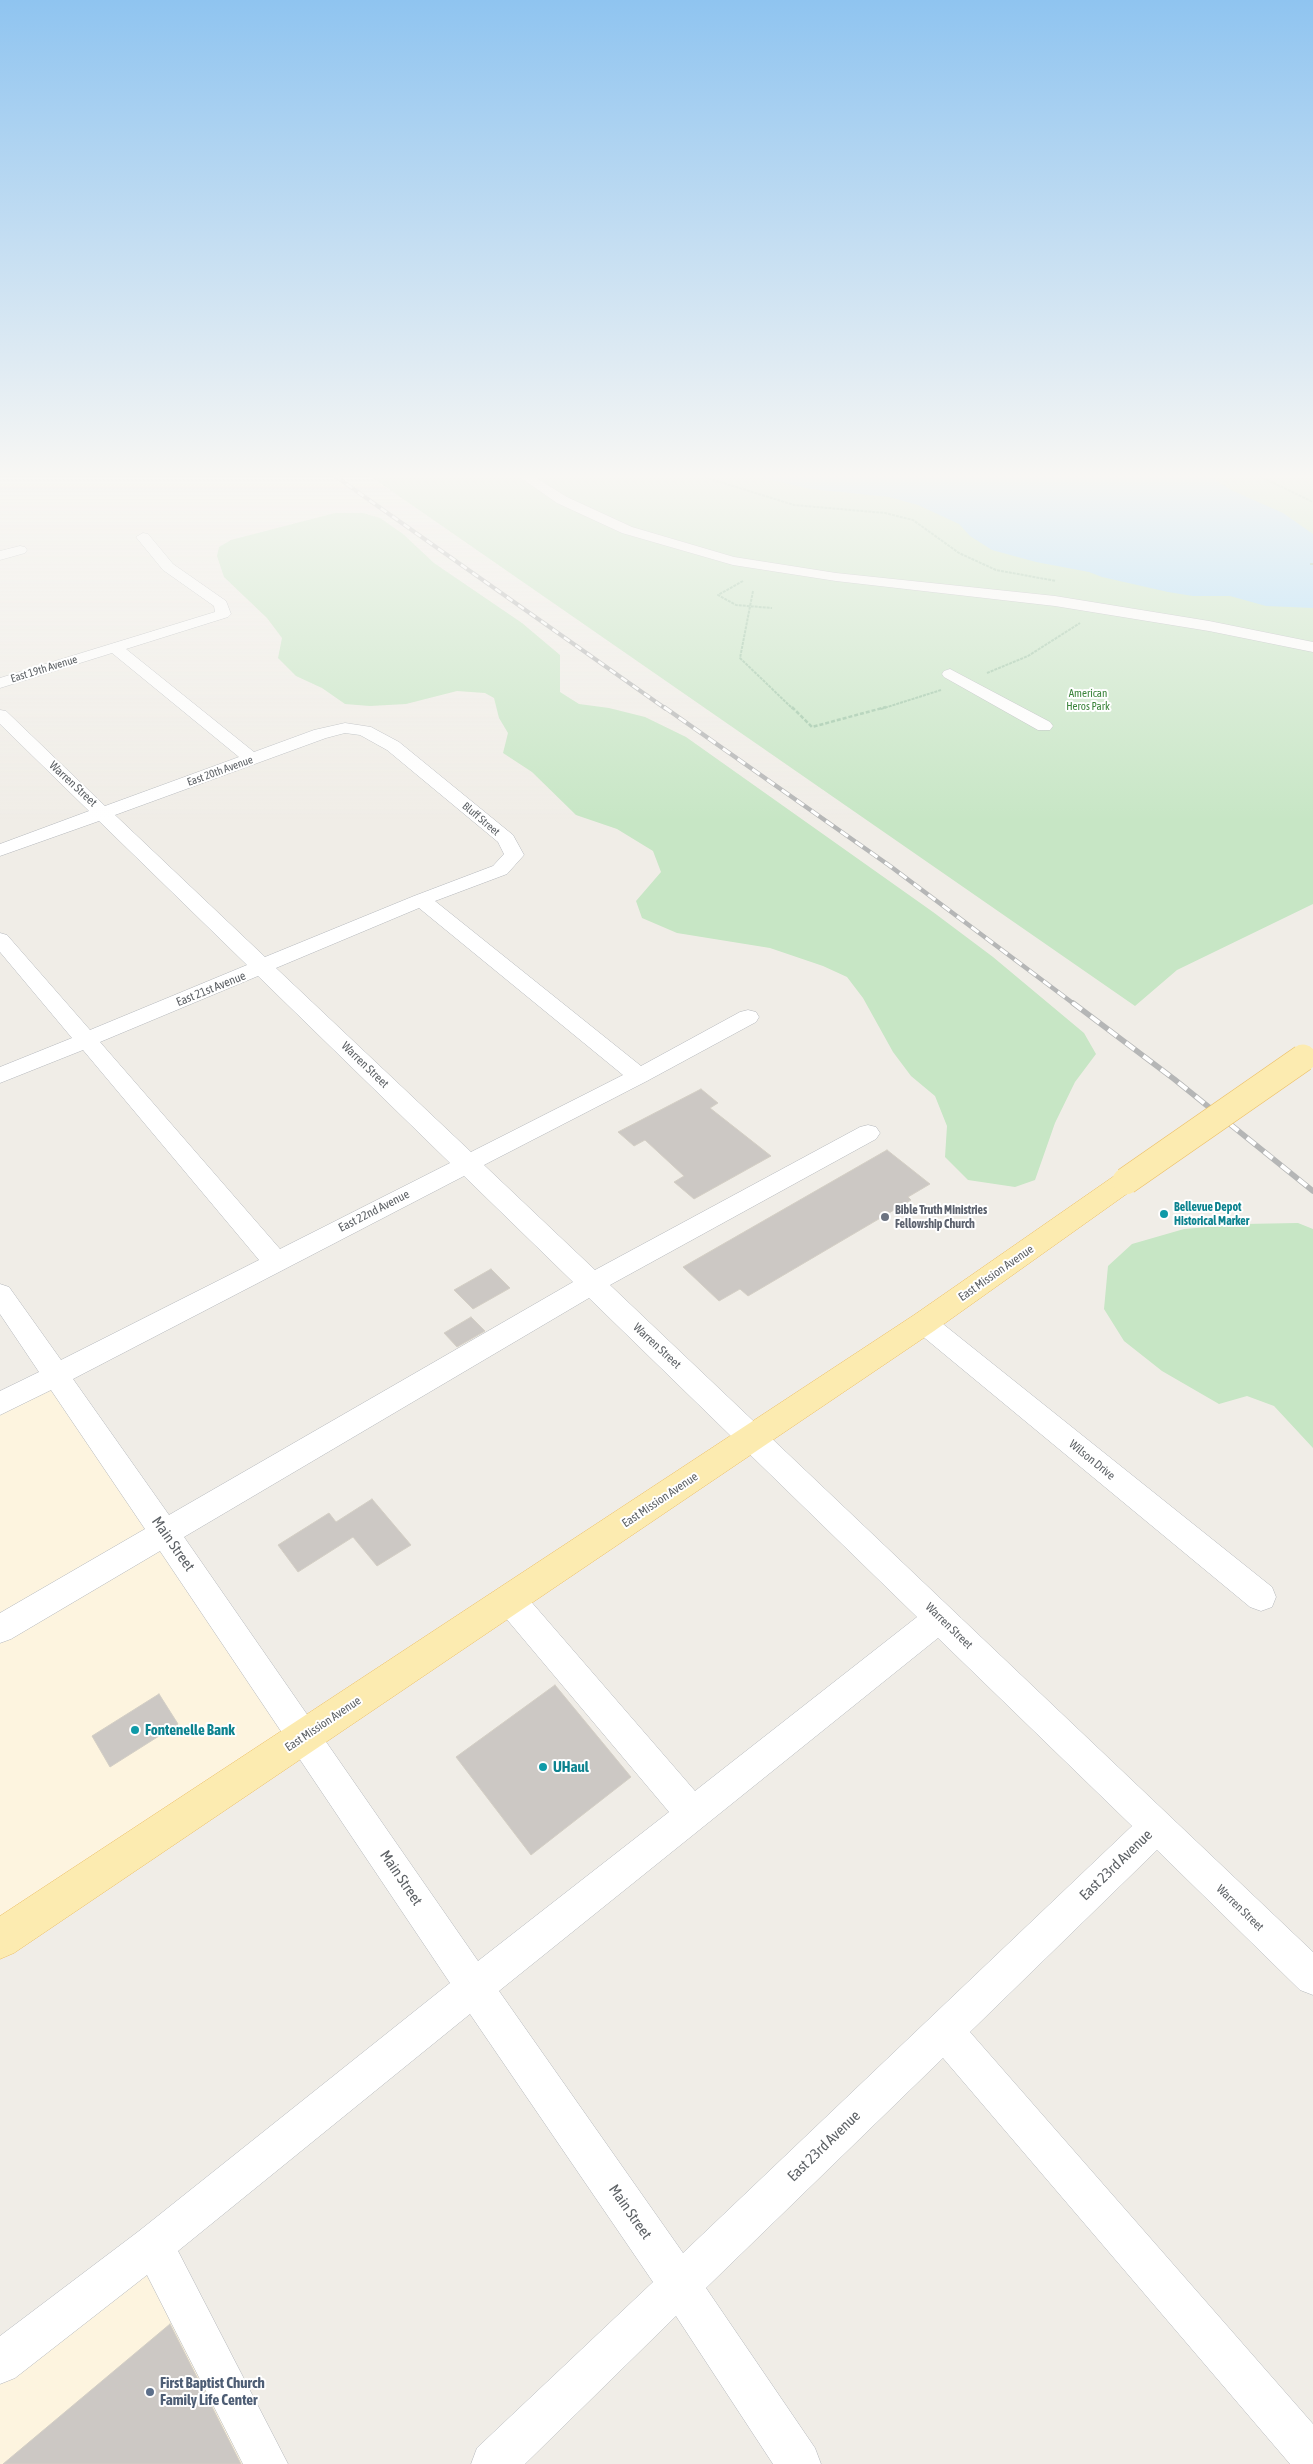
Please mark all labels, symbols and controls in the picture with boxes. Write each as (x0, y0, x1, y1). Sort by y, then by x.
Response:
street label: East 19th Avenue (9, 653, 79, 685)
park label: American Heros Park (1066, 687, 1110, 713)
street label: East 20th Avenue (185, 753, 255, 789)
street label: Warren Street (46, 758, 100, 810)
street label: Bluff Street (460, 799, 502, 839)
street label: East 21st Avenue (174, 968, 248, 1010)
street label: Warren Street (338, 1039, 392, 1091)
street label: East 22nd Avenue (336, 1187, 412, 1235)
place label: Bellevue Depot Historical Marker (1174, 1200, 1249, 1228)
place label: Bible Truth Ministries Fellowship Church (895, 1203, 987, 1231)
marker: Bellevue Depot Historical Marker (1158, 1208, 1170, 1220)
marker: Bible Truth Ministries Fellowship Church (879, 1211, 891, 1223)
street label: East Mission Avenue (956, 1242, 1036, 1304)
street label: Warren Street (630, 1320, 684, 1372)
street label: Wilson Drive (1066, 1437, 1118, 1483)
street label: East Mission Avenue (619, 1469, 701, 1531)
street label: Main Street (148, 1513, 198, 1575)
street label: Warren Street (922, 1600, 976, 1652)
street label: East Mission Avenue (282, 1693, 364, 1755)
place label: Fontenelle Bank (145, 1721, 235, 1739)
marker: Fontenelle Bank (129, 1724, 141, 1736)
place label: UHaul (553, 1758, 589, 1776)
marker: UHaul (537, 1761, 549, 1773)
street label: East 23rd Avenue (1076, 1826, 1156, 1904)
street label: Main Street (376, 1847, 426, 1909)
street label: Warren Street (1213, 1882, 1267, 1934)
street label: East 23rd Avenue (784, 2107, 864, 2185)
street label: Main Street (605, 2181, 655, 2243)
place label: First Baptist Church Family Life Center (160, 2374, 265, 2409)
marker: First Baptist Church Family Life Center (144, 2386, 156, 2398)

